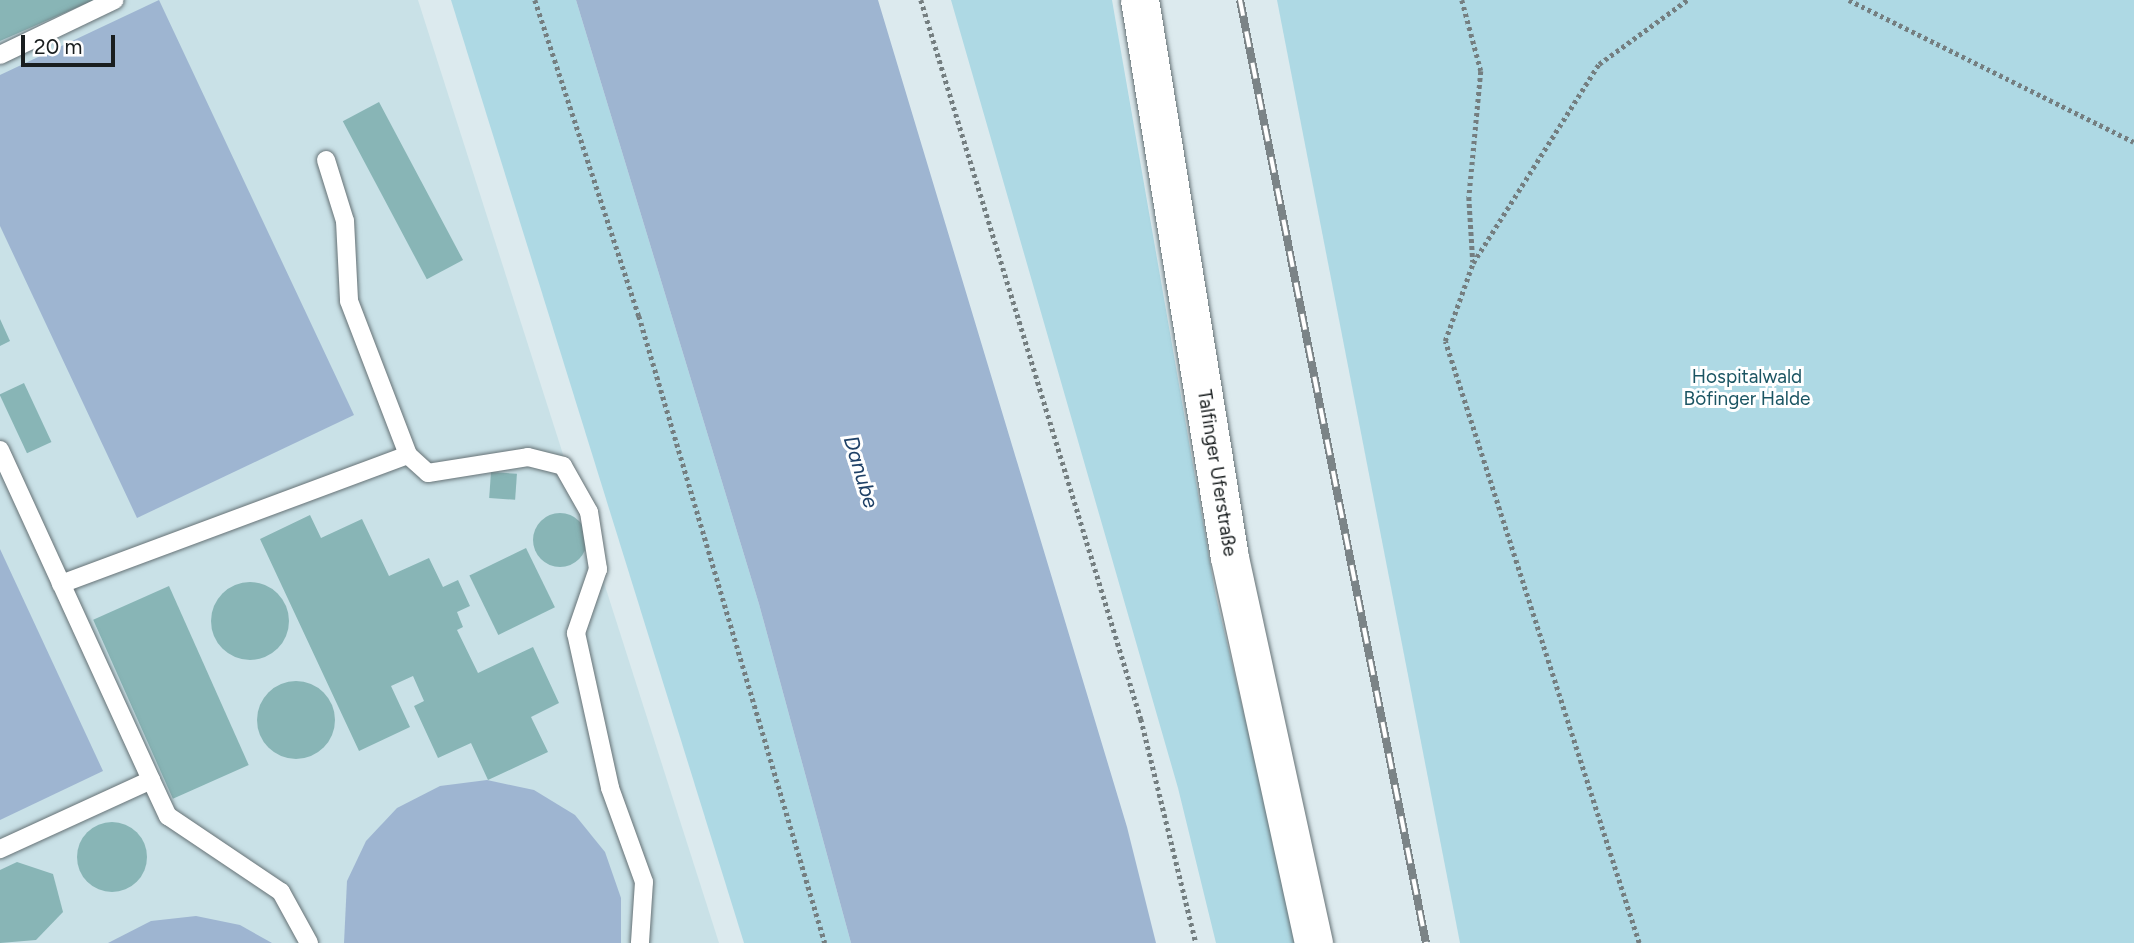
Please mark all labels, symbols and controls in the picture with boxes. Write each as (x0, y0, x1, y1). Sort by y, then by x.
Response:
scale bar (24, 21, 119, 65)
text: 20 m (34, 34, 82, 59)
park label: Hospitalwald Böfinger Halde (1684, 366, 1810, 410)
street label: Talfinger Uferstraße (1193, 388, 1241, 558)
water label: Danube (838, 433, 884, 511)

